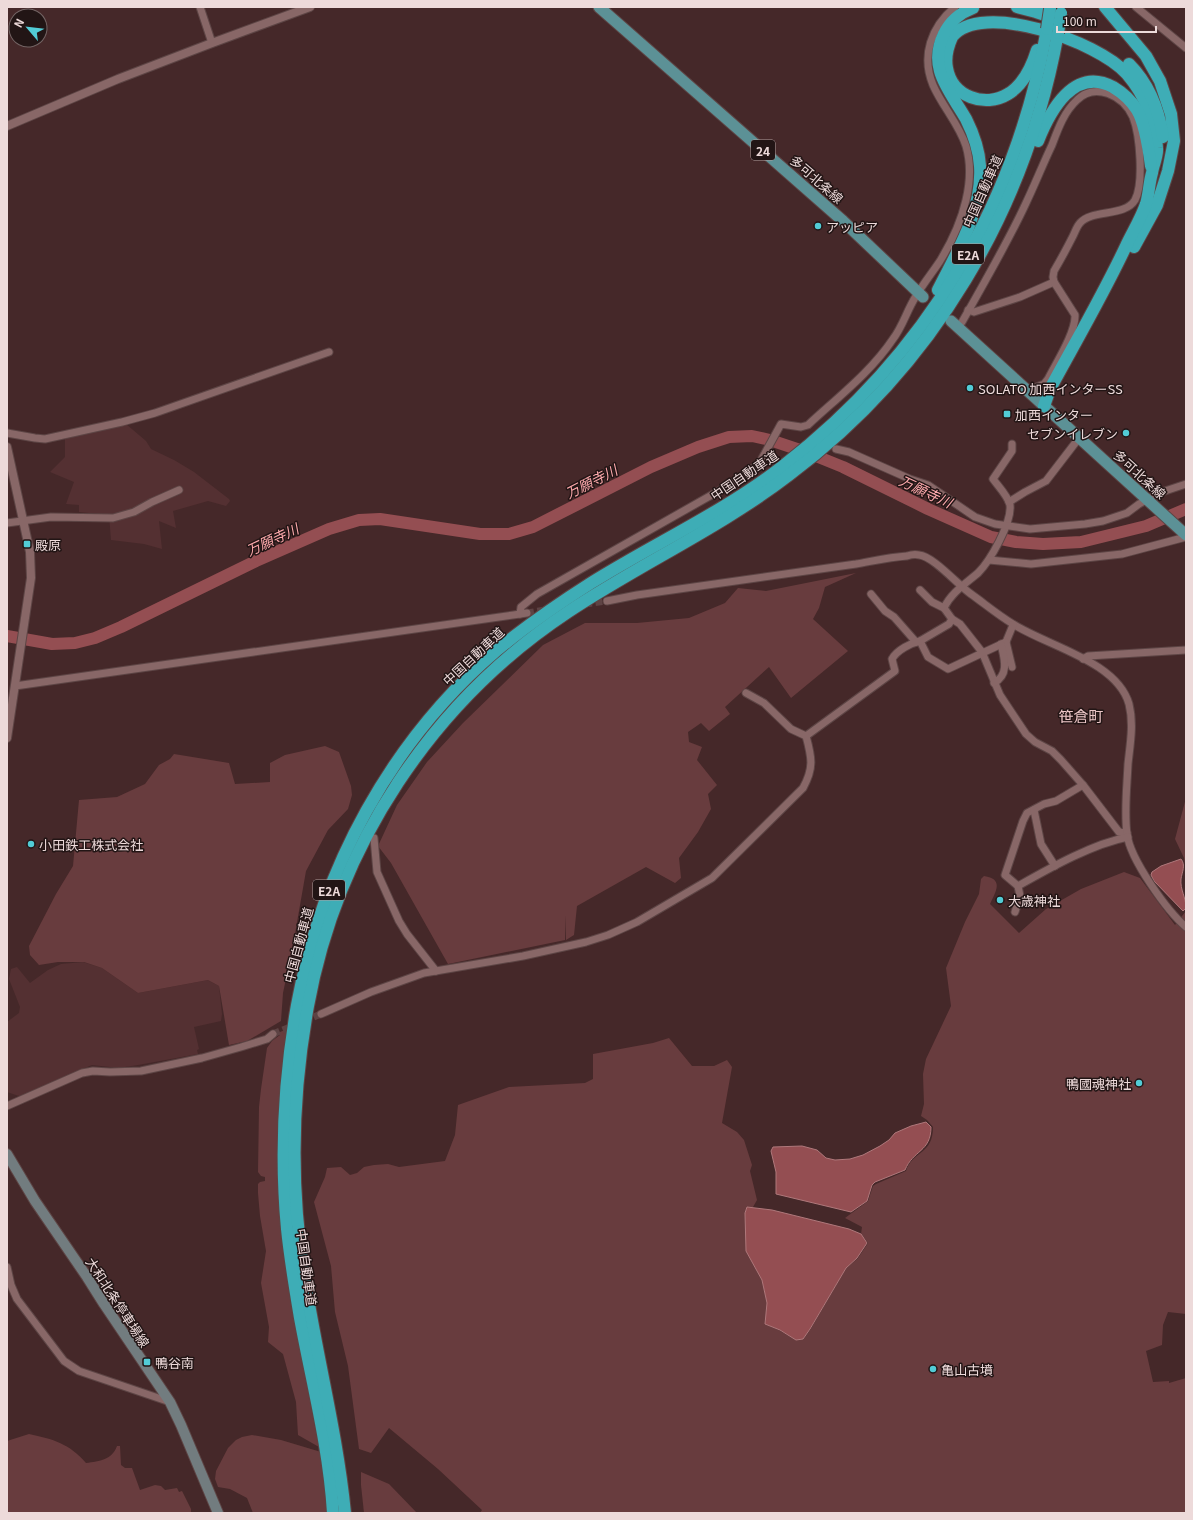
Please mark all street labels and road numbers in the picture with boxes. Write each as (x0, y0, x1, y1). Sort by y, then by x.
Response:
road number: 24 (751, 140, 775, 160)
street label: 多可北条線 (786, 151, 848, 207)
street label: 中国自動車道 (957, 152, 1007, 230)
road number: E2A (952, 244, 984, 264)
street label: 中国自動車道 (706, 445, 782, 505)
street label: 多可北条線 (1109, 445, 1171, 503)
street label: 中国自動車道 (438, 622, 508, 690)
road number: E2A (313, 880, 345, 900)
street label: 中国自動車道 (279, 905, 317, 985)
street label: 中国自動車道 (292, 1227, 322, 1307)
street label: 大和北条停車場線 (82, 1253, 154, 1351)

